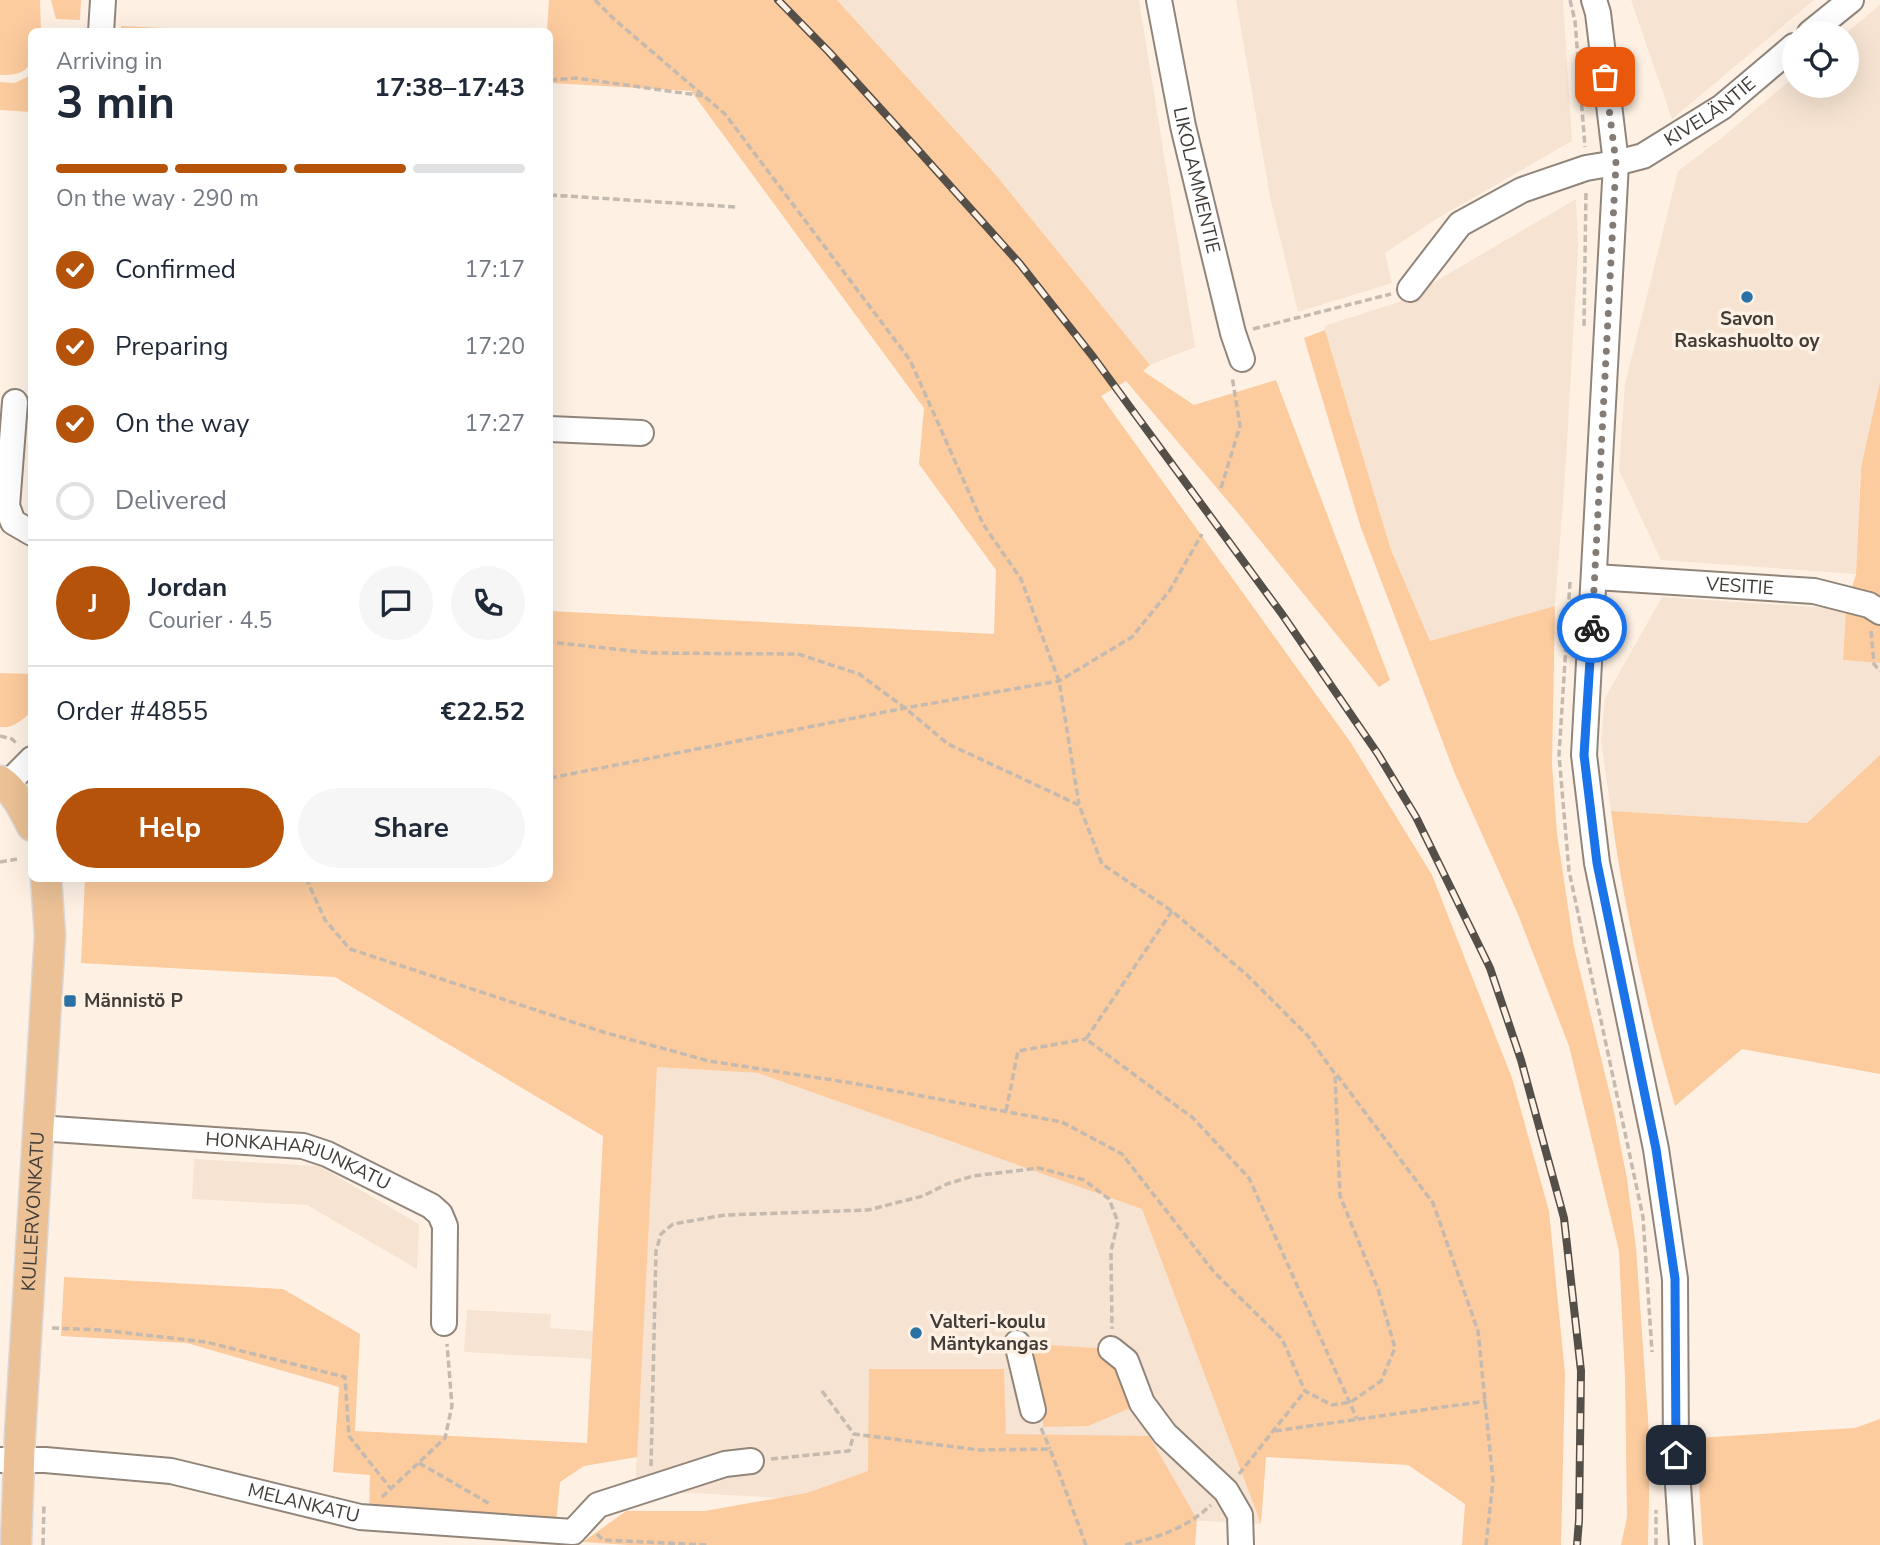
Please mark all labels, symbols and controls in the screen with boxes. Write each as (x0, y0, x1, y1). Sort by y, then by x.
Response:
map controls (1782, 21, 1859, 98)
button: locate (1782, 21, 1859, 98)
text: Arriving in (56, 46, 163, 77)
pin (1575, 47, 1635, 107)
icon: bag (1586, 58, 1624, 96)
text: 17:38–17:43 (374, 70, 525, 105)
text: 3 min (56, 71, 175, 134)
street label: KIVELÄNTIE (1659, 71, 1761, 153)
street label: LIKOLAMMENTIE (1167, 105, 1226, 256)
text: On the way · 290 m (56, 183, 259, 214)
icon: check (56, 251, 94, 289)
text: Confirmed (115, 252, 236, 287)
text: 17:17 (465, 254, 525, 285)
marker: Savon Raskashuolto oy (1739, 289, 1755, 305)
place label: Savon Raskashuolto oy (1674, 306, 1821, 354)
icon: check (56, 328, 94, 366)
text: Preparing (115, 329, 228, 364)
text: 17:20 (465, 331, 525, 362)
icon: check (56, 405, 94, 443)
text: On the way (115, 406, 249, 441)
text: 17:27 (465, 408, 525, 439)
text: Delivered (115, 483, 227, 518)
button: chat (359, 566, 433, 640)
button: phone (451, 566, 525, 640)
text: Jordan (148, 570, 227, 605)
street label: VESITIE (1704, 571, 1774, 601)
text: J (88, 586, 98, 621)
courier (1557, 593, 1627, 663)
text: Courier · 4.5 (148, 605, 272, 636)
icon: bike (1573, 609, 1611, 647)
text: Order #4855 (56, 694, 208, 729)
text: €22.52 (441, 694, 525, 729)
button: Help (56, 788, 284, 868)
button: Share (298, 788, 525, 868)
place label: Männistö P (84, 988, 183, 1014)
marker: Männistö P (62, 993, 78, 1009)
street label: HONKAHARJUNKATU (204, 1126, 395, 1197)
street label: KULLERVONKATU (16, 1131, 51, 1292)
place label: Valteri-koulu Mäntykangas (929, 1309, 1048, 1357)
marker: Valteri-koulu Mäntykangas (908, 1325, 924, 1341)
pin (1646, 1425, 1706, 1485)
icon: home (1657, 1436, 1695, 1474)
street label: MELANKATU (245, 1477, 362, 1529)

